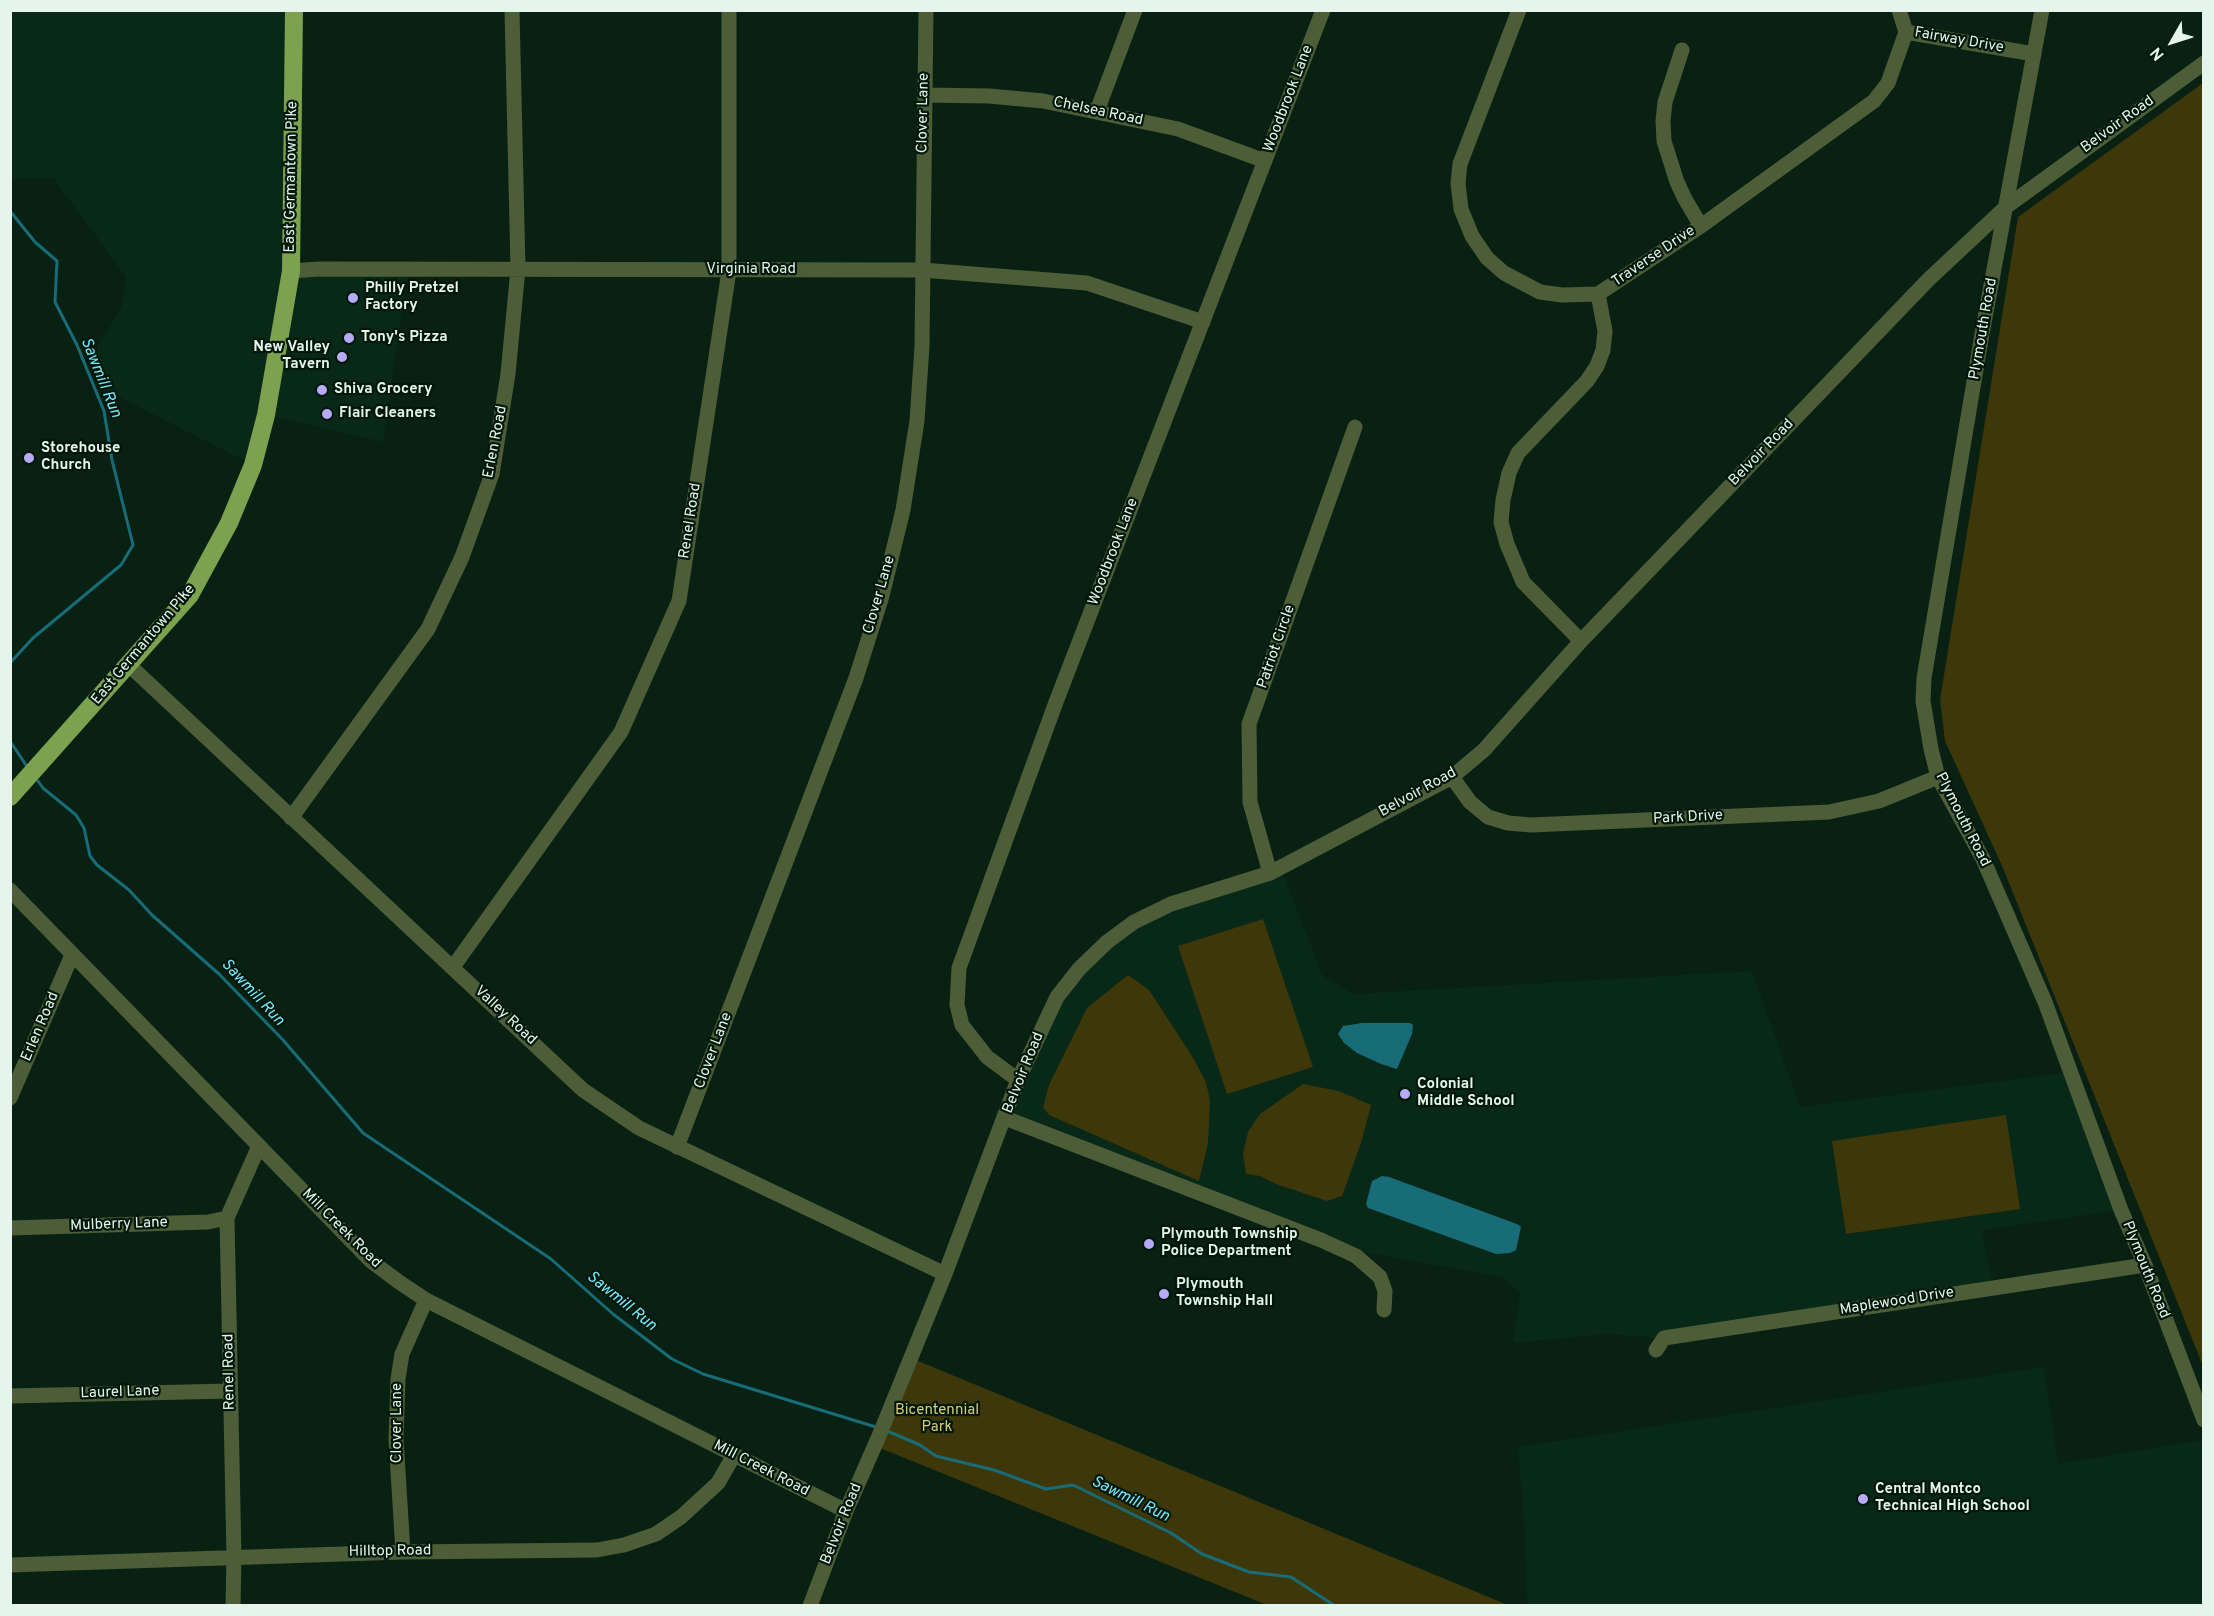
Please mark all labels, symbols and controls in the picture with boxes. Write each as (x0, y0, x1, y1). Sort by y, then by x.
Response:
north arrow (2142, 12, 2202, 72)
street label: Fairway Drive (1913, 24, 2005, 58)
street label: Woodbrook Lane (1260, 43, 1318, 155)
text: N (2147, 43, 2169, 64)
street label: Clover Lane (914, 73, 934, 153)
street label: Belvoir Road (2078, 92, 2158, 158)
street label: Chelsea Road (1051, 94, 1145, 130)
street label: East Germantown Pike (282, 101, 302, 253)
street label: Traverse Drive (1609, 223, 1699, 291)
street label: Virginia Road (706, 261, 796, 279)
street label: Plymouth Road (1966, 277, 2002, 381)
place label: Philly Pretzel Factory (365, 280, 459, 315)
marker: Philly Pretzel Factory (346, 291, 360, 305)
place label: Tony's Pizza (361, 329, 448, 347)
marker: Tony's Pizza (342, 331, 356, 345)
water label: Sawmill Run (75, 335, 125, 421)
place label: New Valley Tavern (253, 339, 330, 374)
marker: New Valley Tavern (335, 350, 349, 364)
place label: Shiva Grocery (334, 381, 433, 399)
marker: Shiva Grocery (315, 383, 329, 397)
street label: Erlen Road (480, 404, 512, 480)
place label: Flair Cleaners (339, 405, 436, 423)
marker: Flair Cleaners (320, 407, 334, 421)
street label: Belvoir Road (1726, 416, 1798, 490)
place label: Storehouse Church (41, 440, 120, 475)
marker: Storehouse Church (22, 451, 36, 465)
street label: Renel Road (676, 482, 706, 560)
street label: Woodbrook Lane (1085, 496, 1143, 608)
street label: Clover Lane (860, 554, 900, 636)
street label: East Germantown Pike (88, 581, 200, 709)
street label: Patriot Circle (1254, 603, 1300, 691)
street label: Belvoir Road (1376, 764, 1460, 822)
street label: Plymouth Road (1931, 770, 1993, 870)
street label: Park Drive (1653, 807, 1723, 829)
water label: Sawmill Run (216, 956, 288, 1030)
street label: Valley Road (470, 983, 540, 1049)
street label: Erlen Road (18, 990, 64, 1064)
street label: Clover Lane (691, 1010, 737, 1092)
street label: Belvoir Road (1000, 1030, 1048, 1116)
place label: Colonial Middle School (1417, 1076, 1515, 1111)
marker: Colonial Middle School (1398, 1087, 1412, 1101)
street label: Mill Creek Road (297, 1185, 385, 1273)
street label: Mulberry Lane (70, 1214, 168, 1236)
street label: Plymouth Road (2117, 1219, 2173, 1321)
place label: Plymouth Township Police Department (1161, 1226, 1298, 1261)
marker: Plymouth Township Police Department (1142, 1237, 1156, 1251)
water label: Sawmill Run (582, 1268, 660, 1336)
place label: Plymouth Township Hall (1176, 1276, 1273, 1311)
street label: Maplewood Drive (1839, 1284, 1955, 1320)
marker: Plymouth Township Hall (1157, 1287, 1171, 1301)
street label: Renel Road (220, 1333, 240, 1411)
street label: Laurel Lane (80, 1383, 160, 1403)
street label: Clover Lane (389, 1383, 407, 1463)
park label: Bicentennial Park (895, 1402, 979, 1437)
street label: Mill Creek Road (710, 1437, 812, 1501)
water label: Sawmill Run (1088, 1473, 1172, 1527)
street label: Belvoir Road (818, 1481, 866, 1567)
place label: Central Montco Technical High School (1875, 1481, 2030, 1516)
marker: Central Montco Technical High School (1856, 1492, 1870, 1506)
street label: Hilltop Road (348, 1542, 432, 1562)

